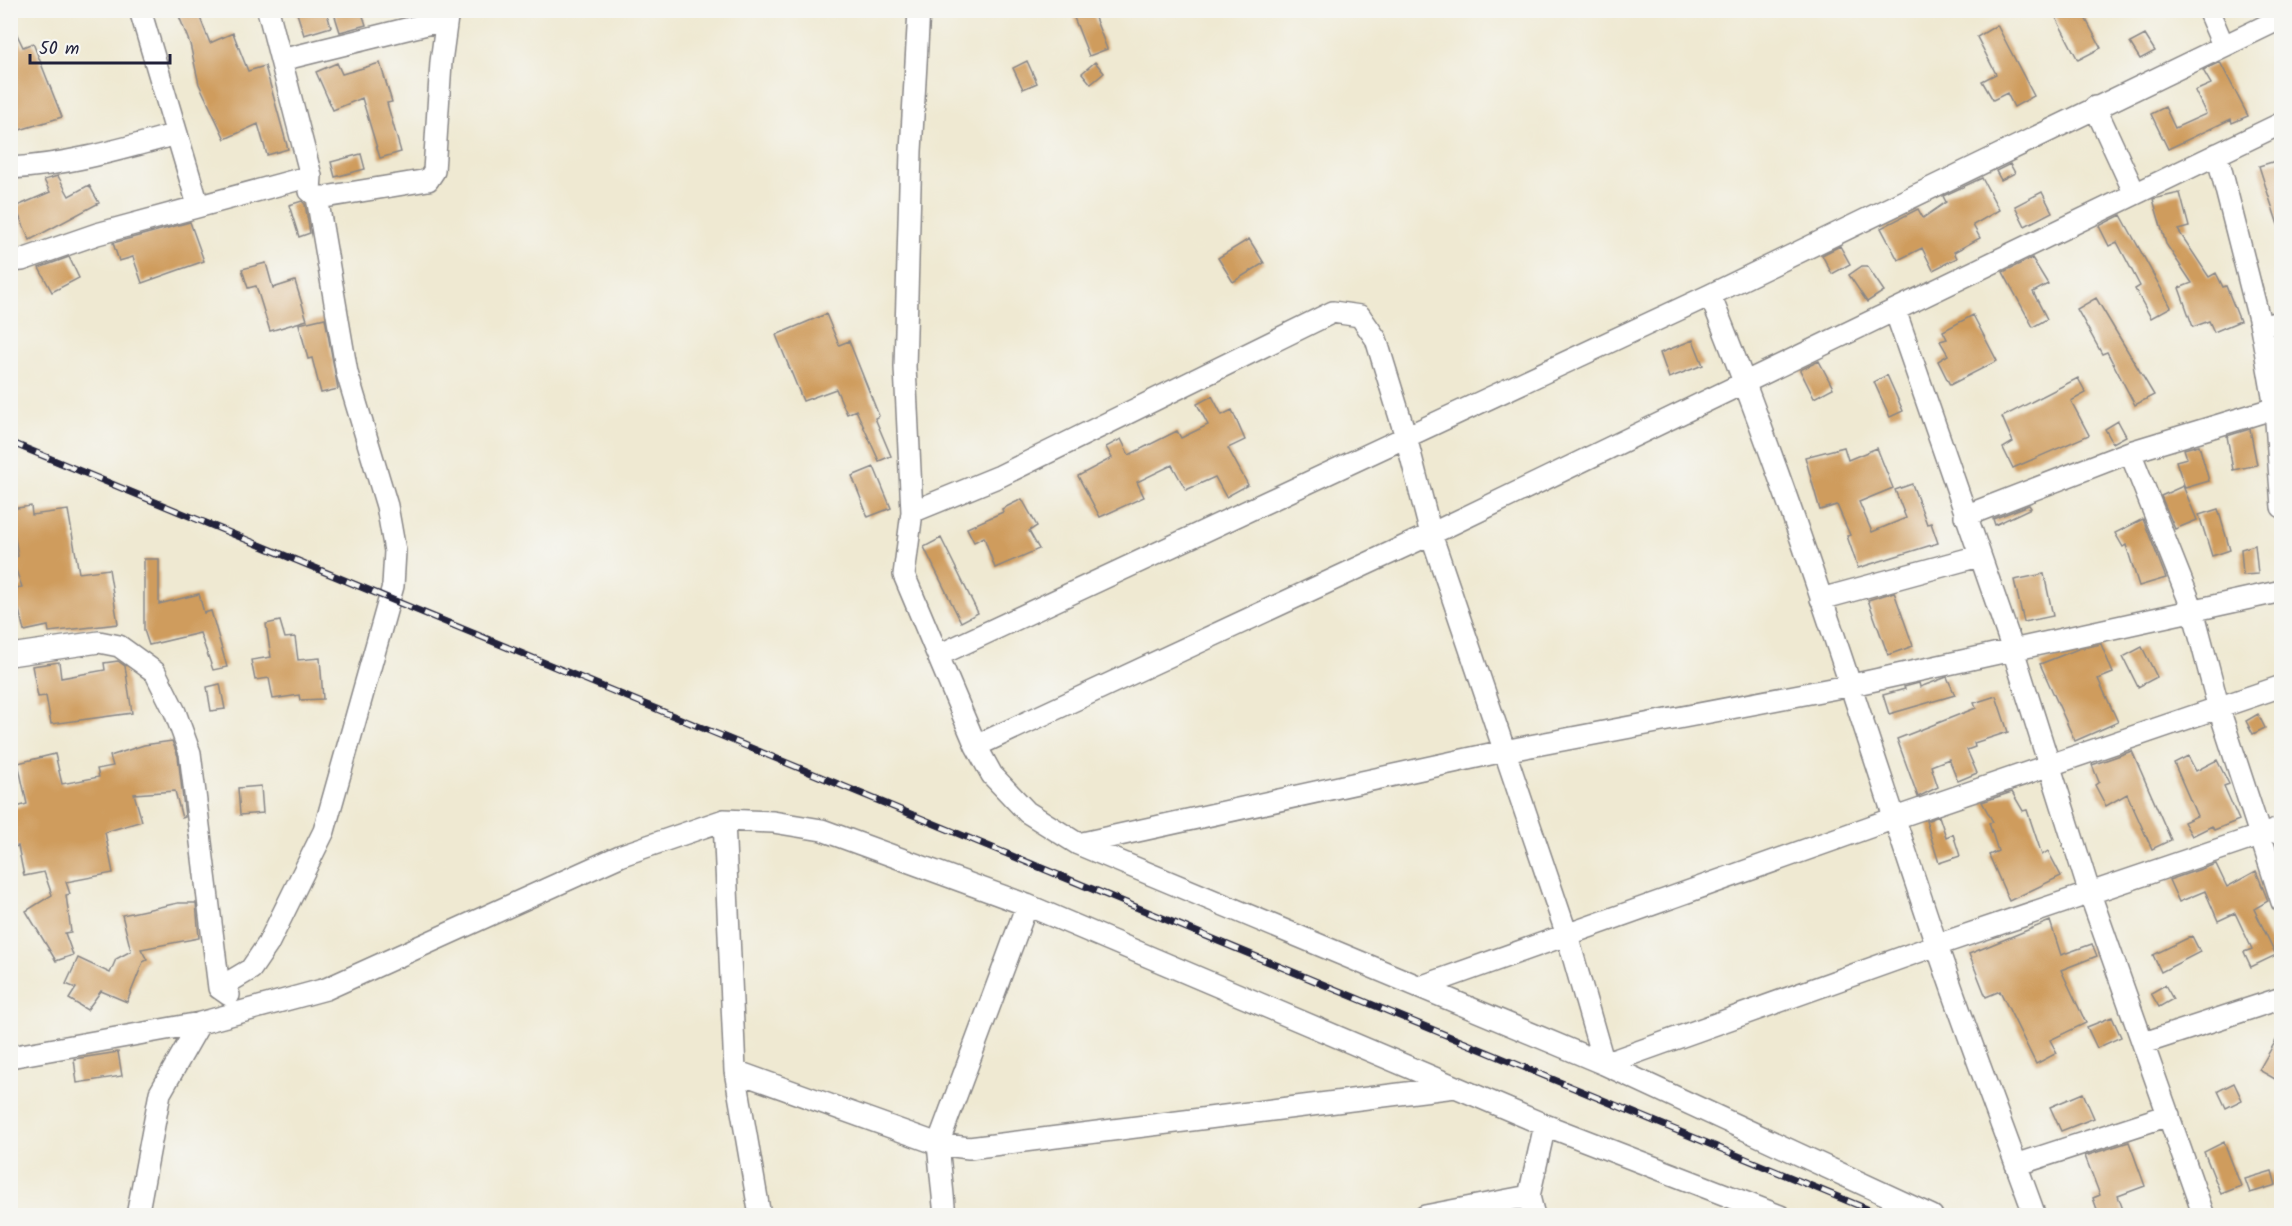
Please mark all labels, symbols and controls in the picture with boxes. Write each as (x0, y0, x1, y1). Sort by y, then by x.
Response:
scale bar (30, 27, 170, 65)
text: 50 m (39, 35, 79, 64)

